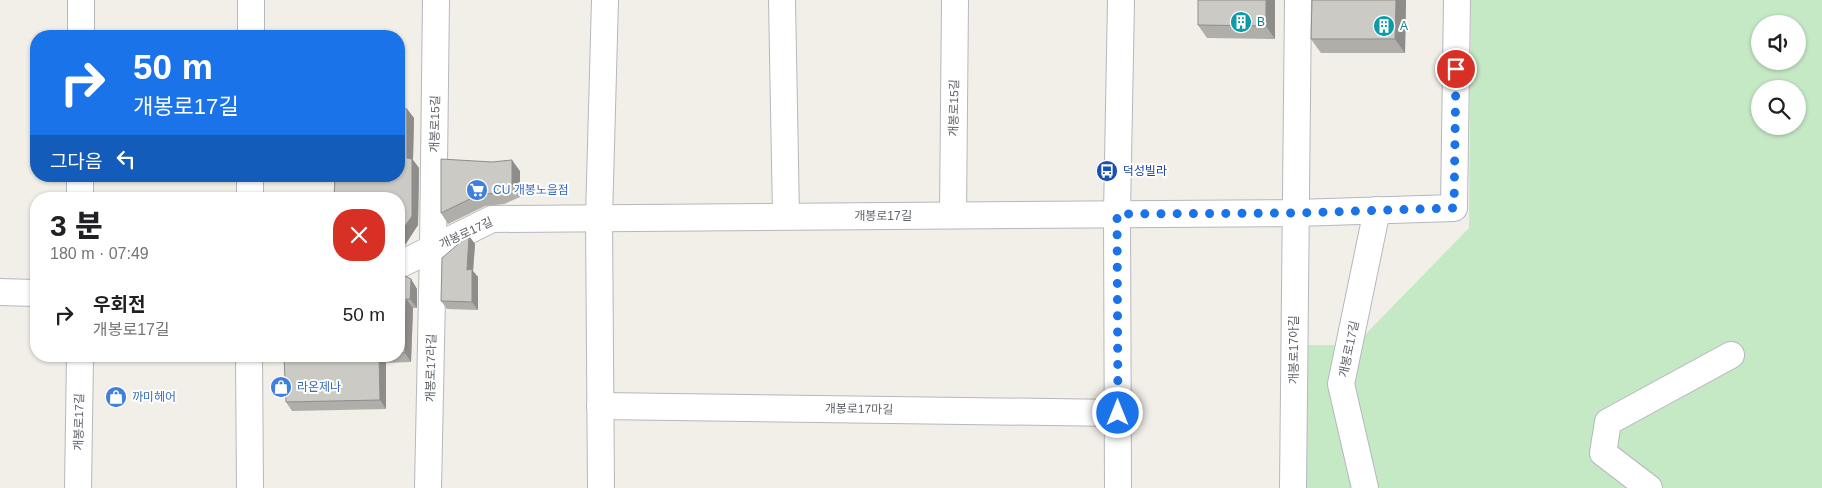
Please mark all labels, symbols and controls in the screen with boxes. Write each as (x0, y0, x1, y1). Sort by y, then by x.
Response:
building icon: B (1229, 10, 1253, 34)
building icon: A (1372, 14, 1396, 38)
place label: B (1257, 15, 1265, 29)
map controls (1751, 15, 1806, 135)
button: sound (1751, 15, 1806, 70)
place label: A (1400, 19, 1408, 33)
text: 50 m (133, 47, 213, 86)
pin (1435, 48, 1477, 90)
icon: right (50, 50, 115, 115)
icon: arrive (1442, 55, 1470, 83)
street label: 개봉로15길 (946, 79, 962, 137)
button: search (1751, 80, 1806, 135)
text: 개봉로17길 (133, 94, 238, 119)
street label: 개봉로15길 (427, 95, 443, 153)
icon: left (112, 145, 140, 173)
text: 그다음 (50, 151, 102, 172)
bus stop icon: 덕성빌라 (1095, 159, 1119, 183)
place label: 덕성빌라 (1123, 164, 1167, 178)
supermarket icon: CU 개봉노을점 (465, 178, 489, 202)
place label: CU 개봉노을점 (493, 183, 569, 197)
text: 3 분 (50, 209, 103, 242)
button: close (333, 209, 385, 261)
street label: 개봉로17길 (854, 209, 912, 223)
street label: 개봉로17길 (437, 215, 495, 251)
text: 180 m · 07:49 (50, 245, 149, 262)
text: 우회전 (93, 294, 145, 315)
icon: right (50, 301, 78, 329)
text: 50 m (343, 304, 385, 325)
street label: 개봉로17아길 (1287, 316, 1301, 384)
street label: 개봉로17길 (1336, 319, 1362, 379)
text: 개봉로17길 (93, 321, 170, 338)
street label: 개봉로17라길 (423, 334, 439, 402)
shop icon: 라온제나 (269, 375, 293, 399)
place label: 라온제나 (297, 380, 341, 394)
shop icon: 까미헤어 (104, 385, 128, 409)
position arrow (1091, 386, 1143, 438)
place label: 까미헤어 (132, 390, 176, 404)
street label: 개봉로17길 (71, 393, 87, 451)
street label: 개봉로17마길 (825, 401, 893, 417)

